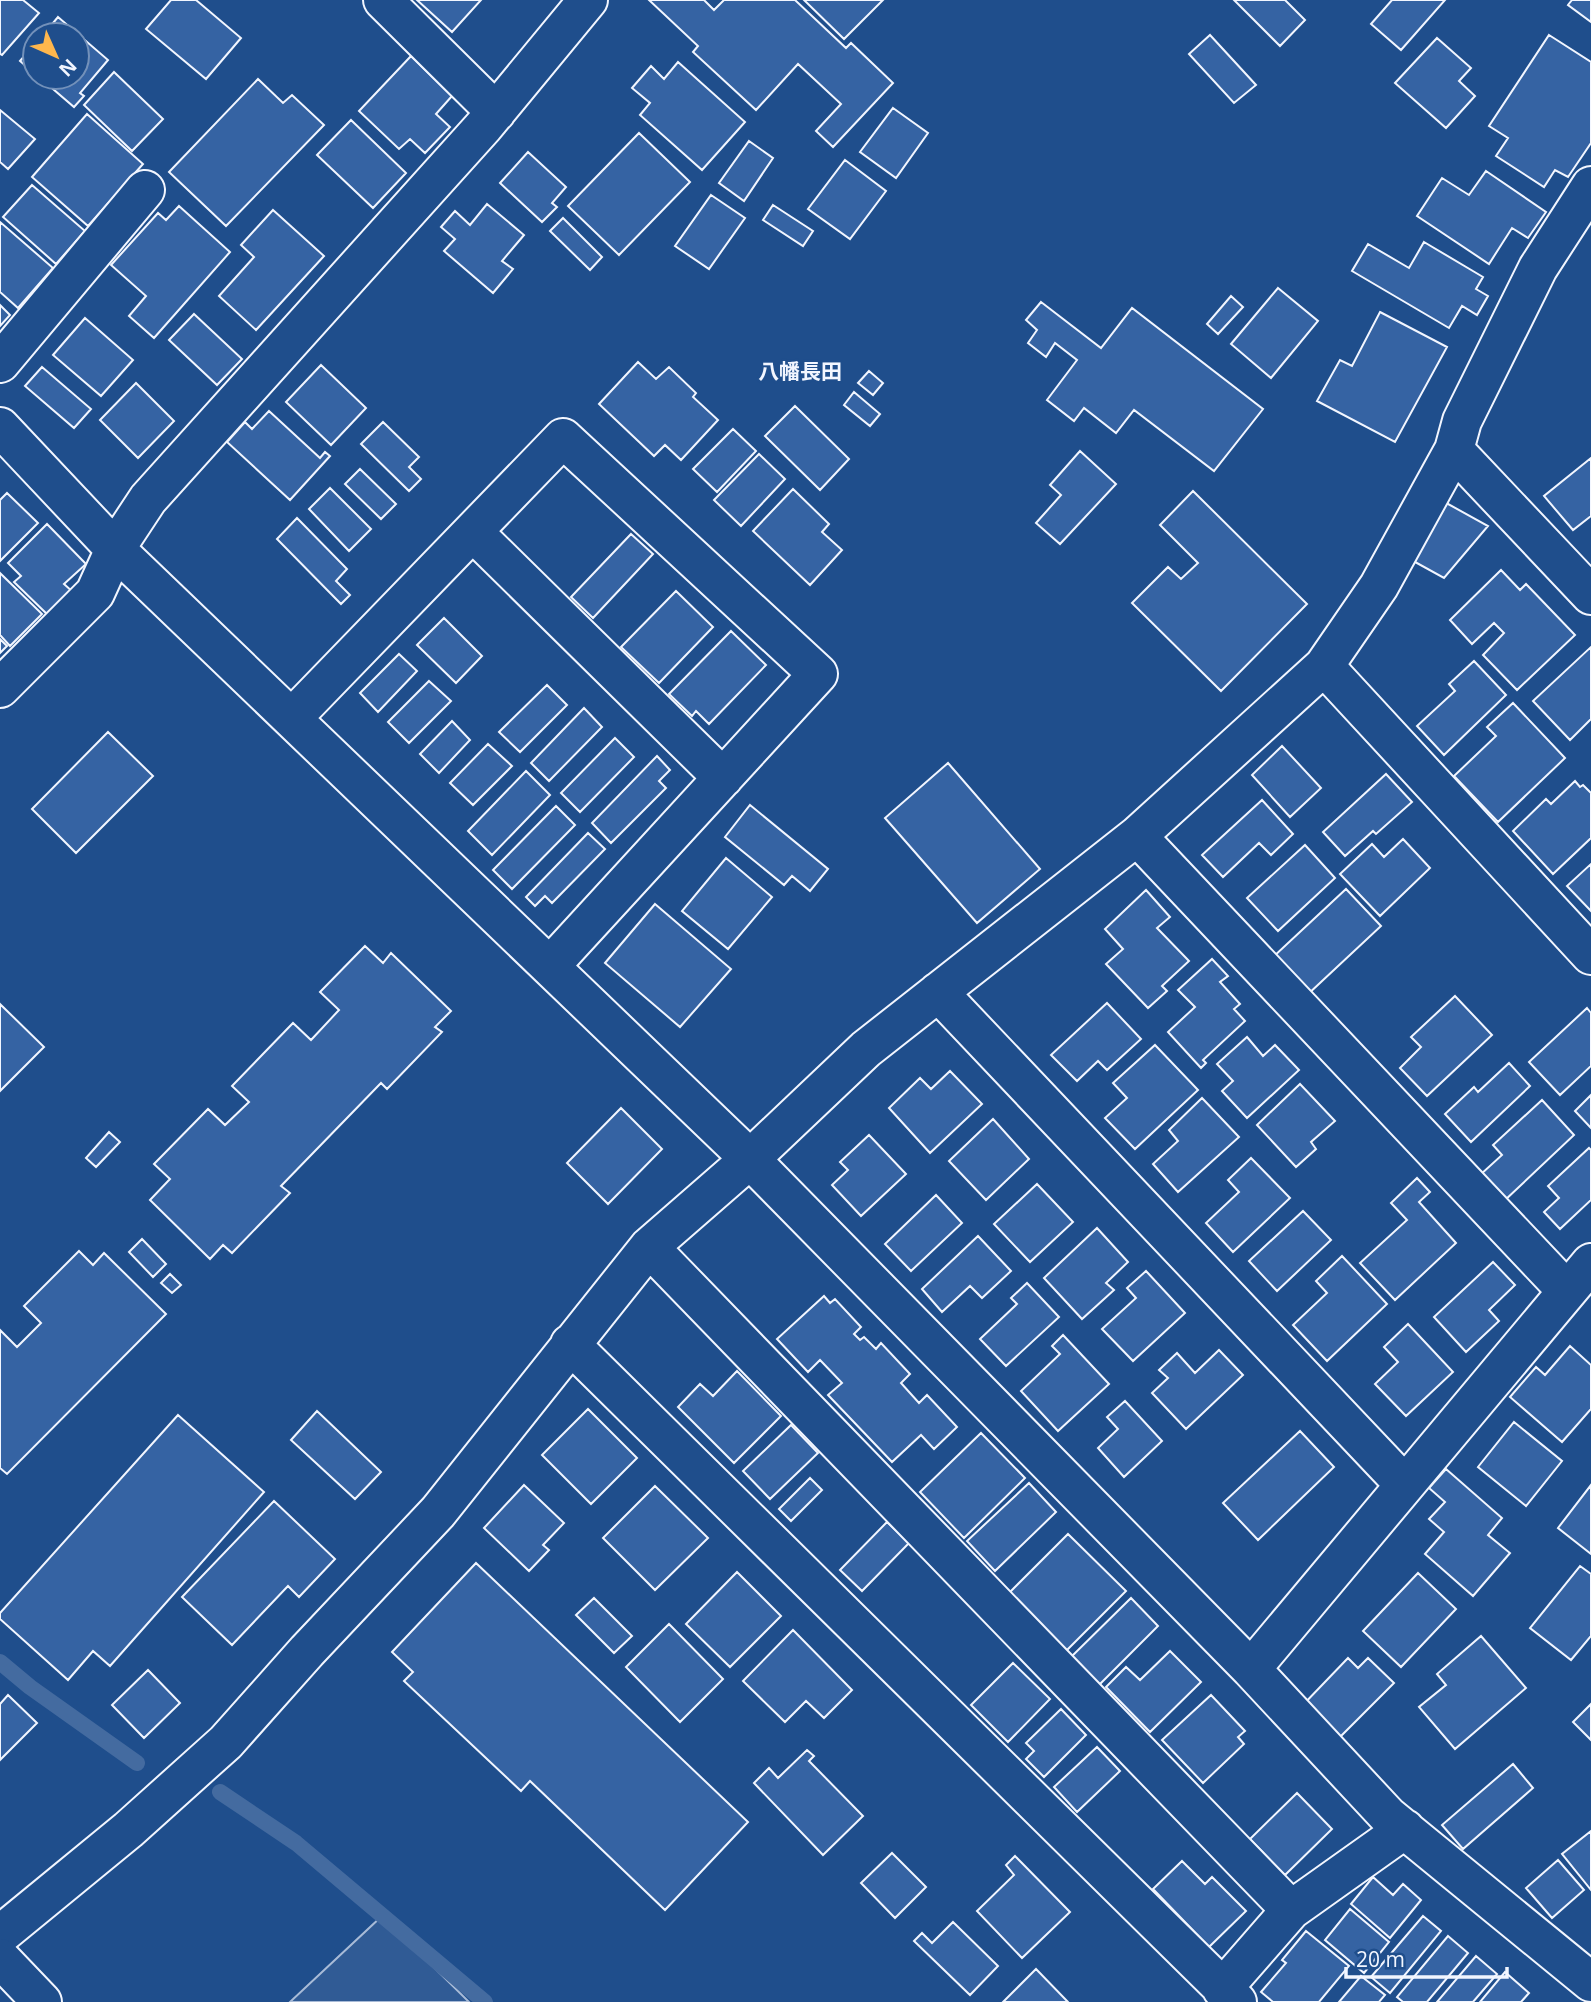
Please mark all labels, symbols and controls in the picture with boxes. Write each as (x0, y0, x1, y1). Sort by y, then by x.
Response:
north arrow (21, 21, 91, 91)
text: N (53, 53, 83, 83)
district label: 八幡長田 (758, 357, 842, 385)
scale bar (1346, 1936, 1507, 1980)
text: 20 m (1356, 1945, 1405, 1973)

